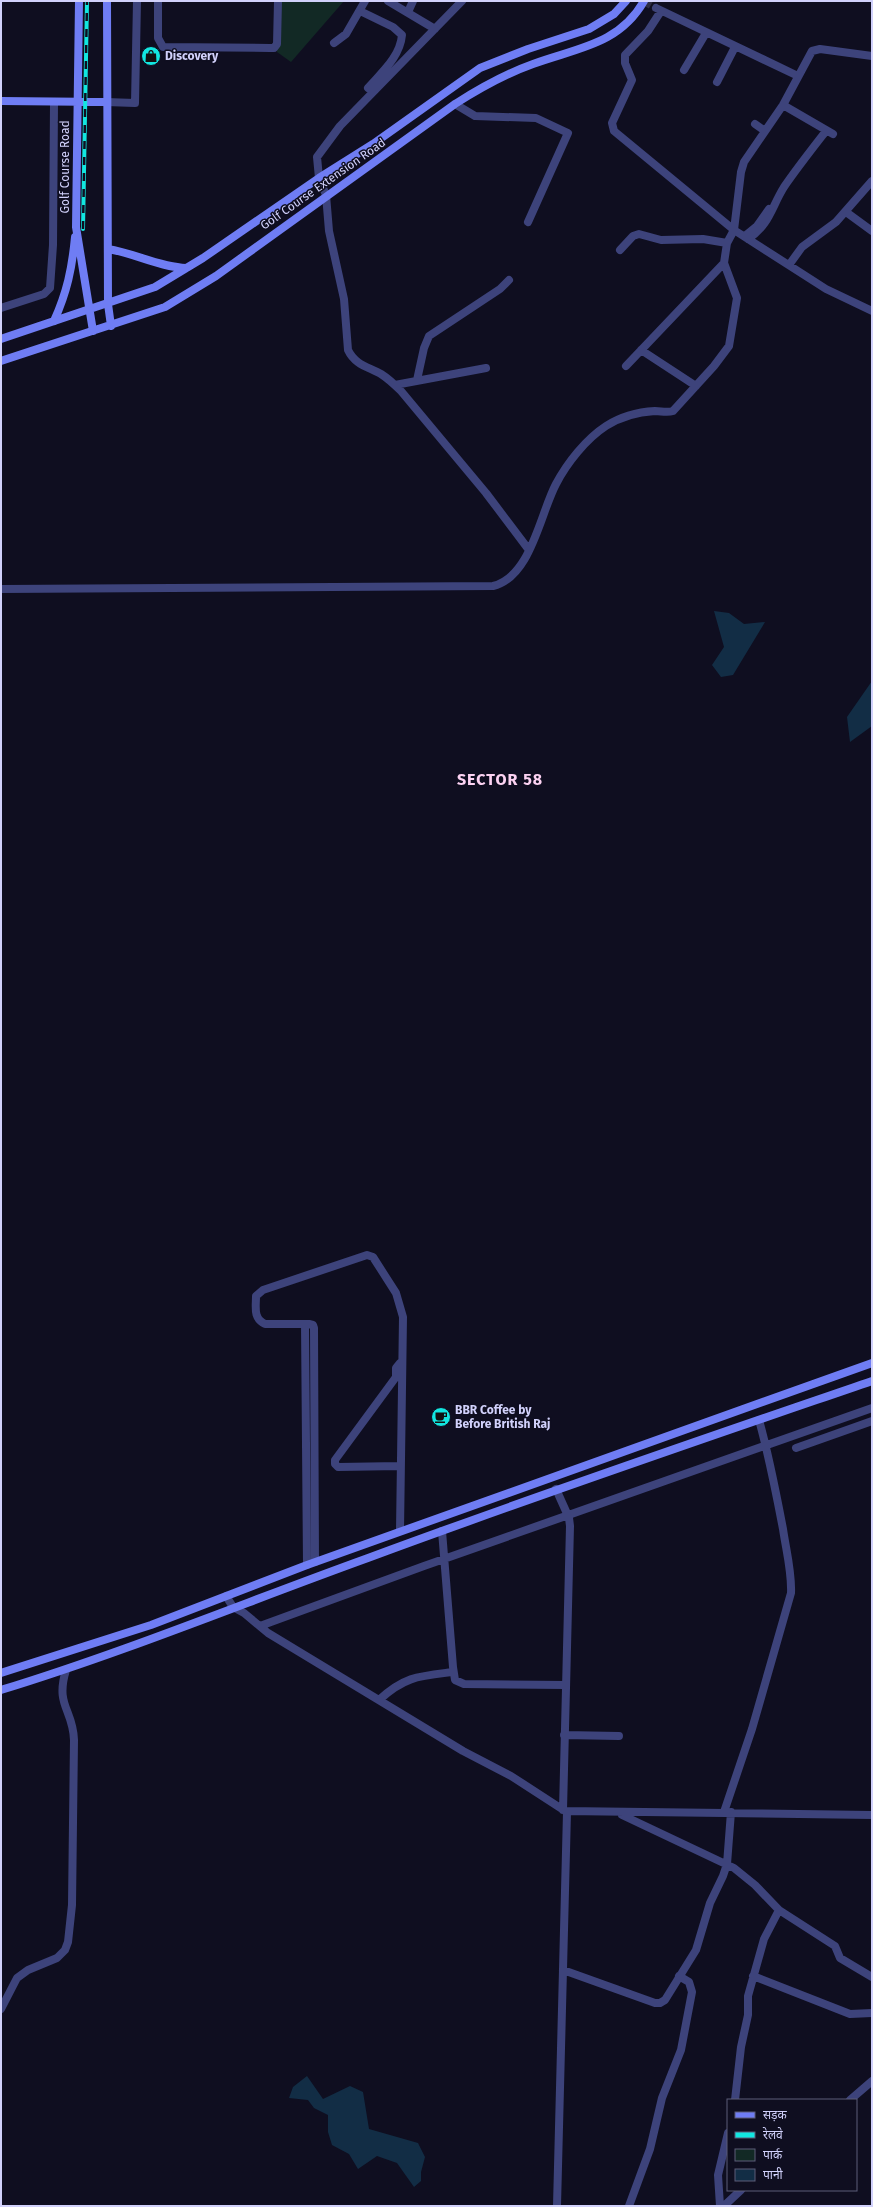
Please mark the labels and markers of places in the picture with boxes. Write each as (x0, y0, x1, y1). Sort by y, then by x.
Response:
shop icon: Discovery (140, 45, 162, 67)
place label: Discovery (165, 49, 219, 63)
place label: BBR Coffee by Before British Raj (455, 1403, 550, 1431)
cafe icon: BBR Coffee by Before British Raj (430, 1406, 452, 1428)

